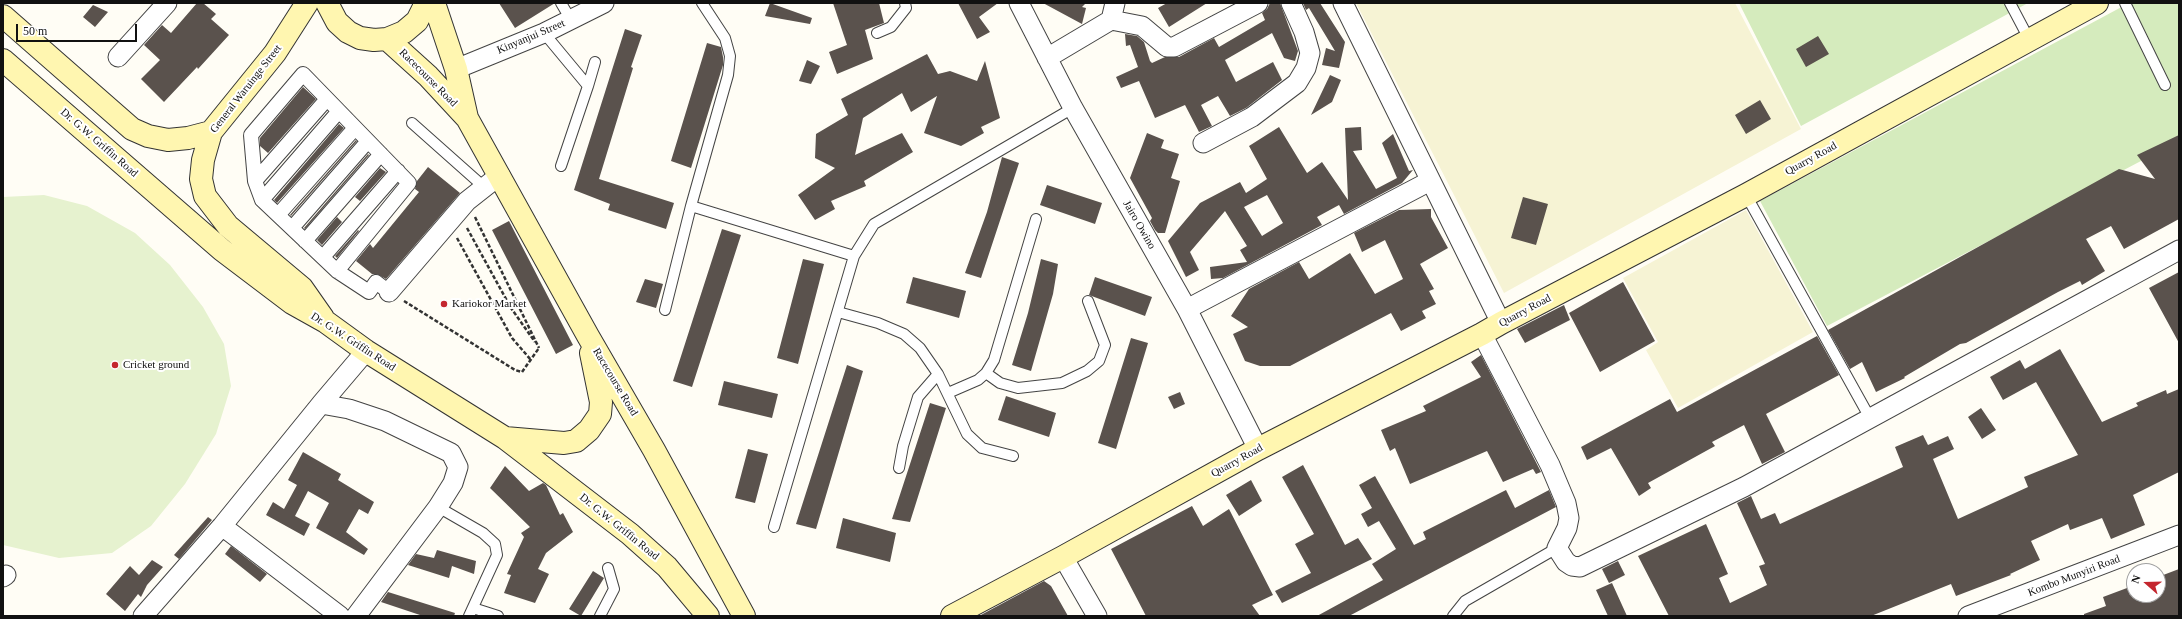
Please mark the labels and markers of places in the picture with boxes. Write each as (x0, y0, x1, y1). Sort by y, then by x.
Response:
place label: Kariokor Market (452, 297, 526, 311)
marker: Kariokor Market (439, 299, 449, 309)
place label: Cricket ground (123, 358, 189, 372)
marker: Cricket ground (110, 360, 120, 370)

